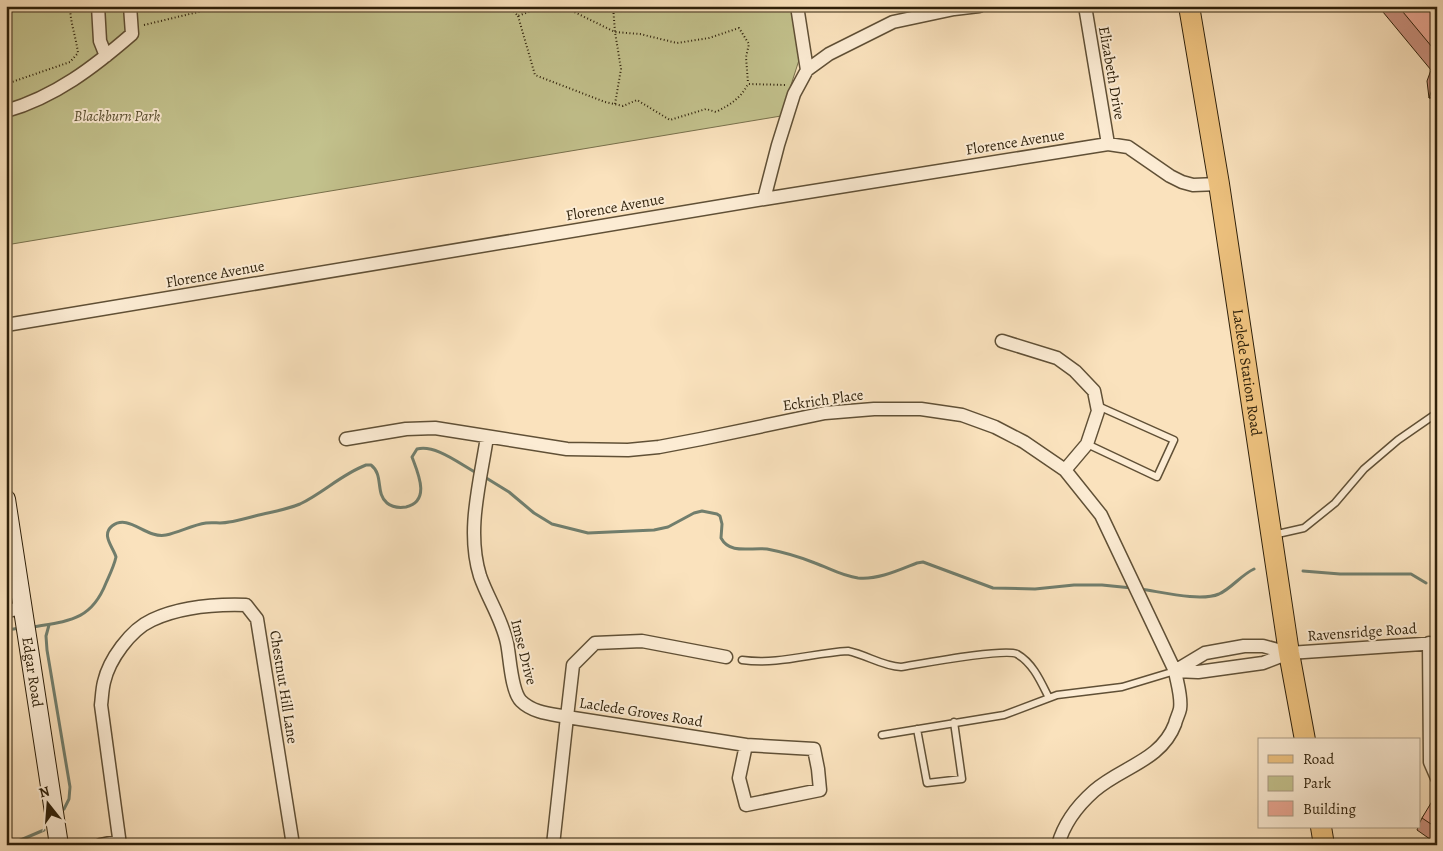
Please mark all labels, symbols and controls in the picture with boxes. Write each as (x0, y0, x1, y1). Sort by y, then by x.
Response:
street label: Elizabeth Drive (1094, 25, 1130, 122)
park label: Blackburn Park (74, 106, 161, 126)
street label: Florence Avenue (964, 124, 1066, 160)
street label: Florence Avenue (564, 188, 666, 226)
street label: Florence Avenue (164, 255, 266, 293)
street label: Laclede Station Road (1228, 308, 1267, 438)
street label: Eckrich Place (781, 384, 865, 416)
street label: Imse Drive (506, 617, 542, 687)
street label: Ravensridge Road (1307, 618, 1418, 646)
street label: Chestnut Hill Lane (265, 629, 303, 745)
street label: Edgar Road (17, 635, 48, 709)
street label: Laclede Groves Road (578, 692, 705, 732)
legend (1258, 738, 1420, 828)
text: Road (1303, 749, 1335, 769)
text: Park (1303, 773, 1332, 793)
north arrow (22, 778, 72, 828)
text: N (37, 781, 52, 803)
text: Building (1303, 799, 1356, 819)

